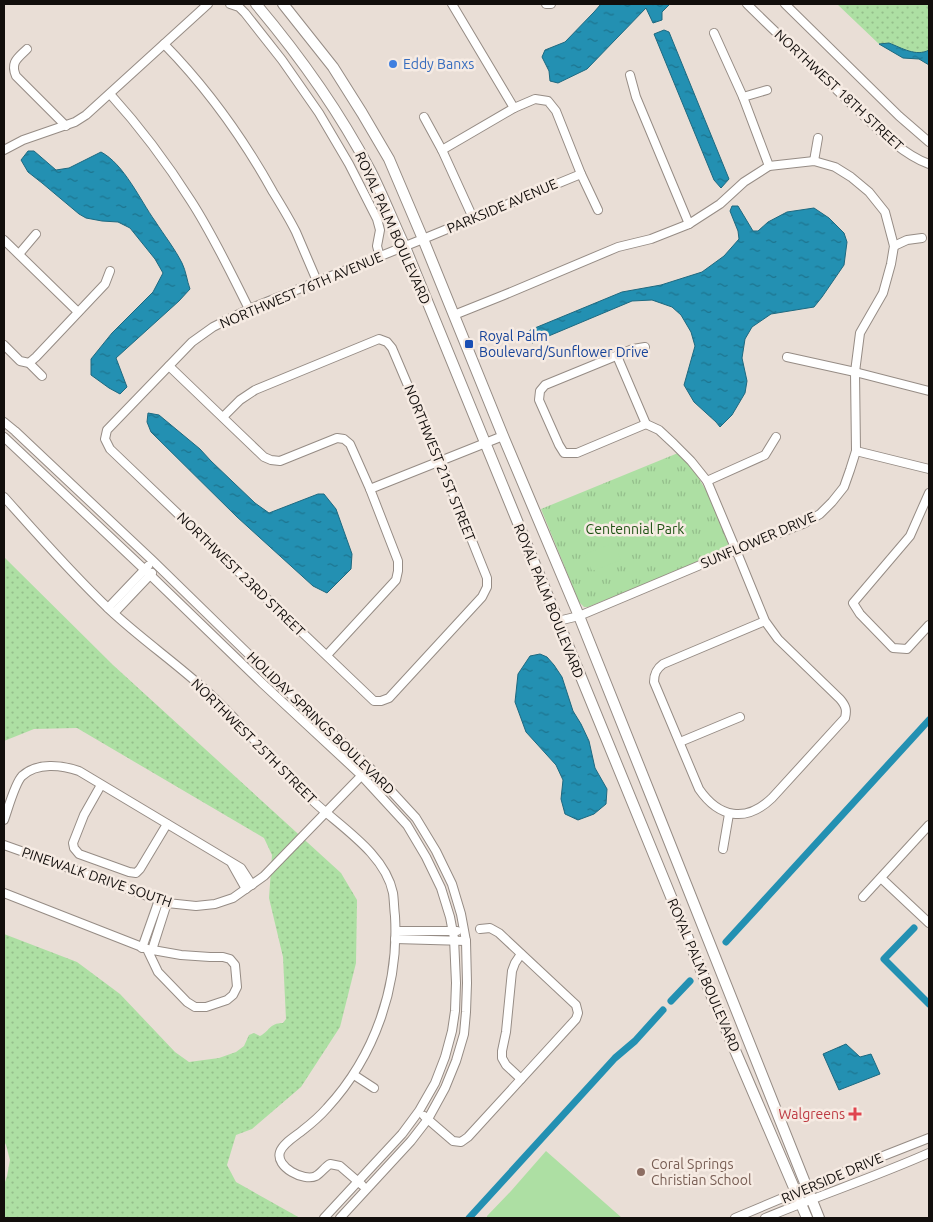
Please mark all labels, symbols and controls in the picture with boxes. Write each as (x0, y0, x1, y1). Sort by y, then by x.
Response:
street label: NORTHWEST 18TH STREET (771, 26, 907, 154)
place label: Eddy Banxs (403, 56, 474, 72)
marker: Eddy Banxs (387, 58, 399, 70)
street label: ROYAL PALM BOULEVARD (352, 149, 434, 307)
street label: PARKSIDE AVENUE (444, 175, 560, 237)
street label: NORTHWEST 76TH AVENUE (217, 248, 385, 332)
place label: Royal Palm Boulevard/Sunflower Drive (479, 328, 649, 360)
marker: Royal Palm Boulevard/Sunflower Drive (463, 338, 475, 350)
street label: NORTHWEST 21ST STREET (401, 382, 479, 544)
street label: SUNFLOWER DRIVE (698, 508, 818, 571)
street label: NORTHWEST 23RD STREET (174, 509, 308, 639)
street label: ROYAL PALM BOULEVARD (511, 521, 587, 681)
park label: Centennial Park (586, 521, 684, 537)
street label: HOLIDAY SPRINGS BOULEVARD (244, 648, 398, 798)
street label: NORTHWEST 25TH STREET (188, 675, 320, 807)
street label: PINEWALK DRIVE SOUTH (20, 844, 174, 910)
street label: ROYAL PALM BOULEVARD (664, 896, 744, 1054)
place label: Walgreens (779, 1106, 845, 1122)
marker: Walgreens (849, 1108, 861, 1120)
street label: RIVERSIDE DRIVE (779, 1149, 885, 1207)
place label: Coral Springs Christian School (651, 1156, 752, 1188)
marker: Coral Springs Christian School (635, 1166, 647, 1178)

